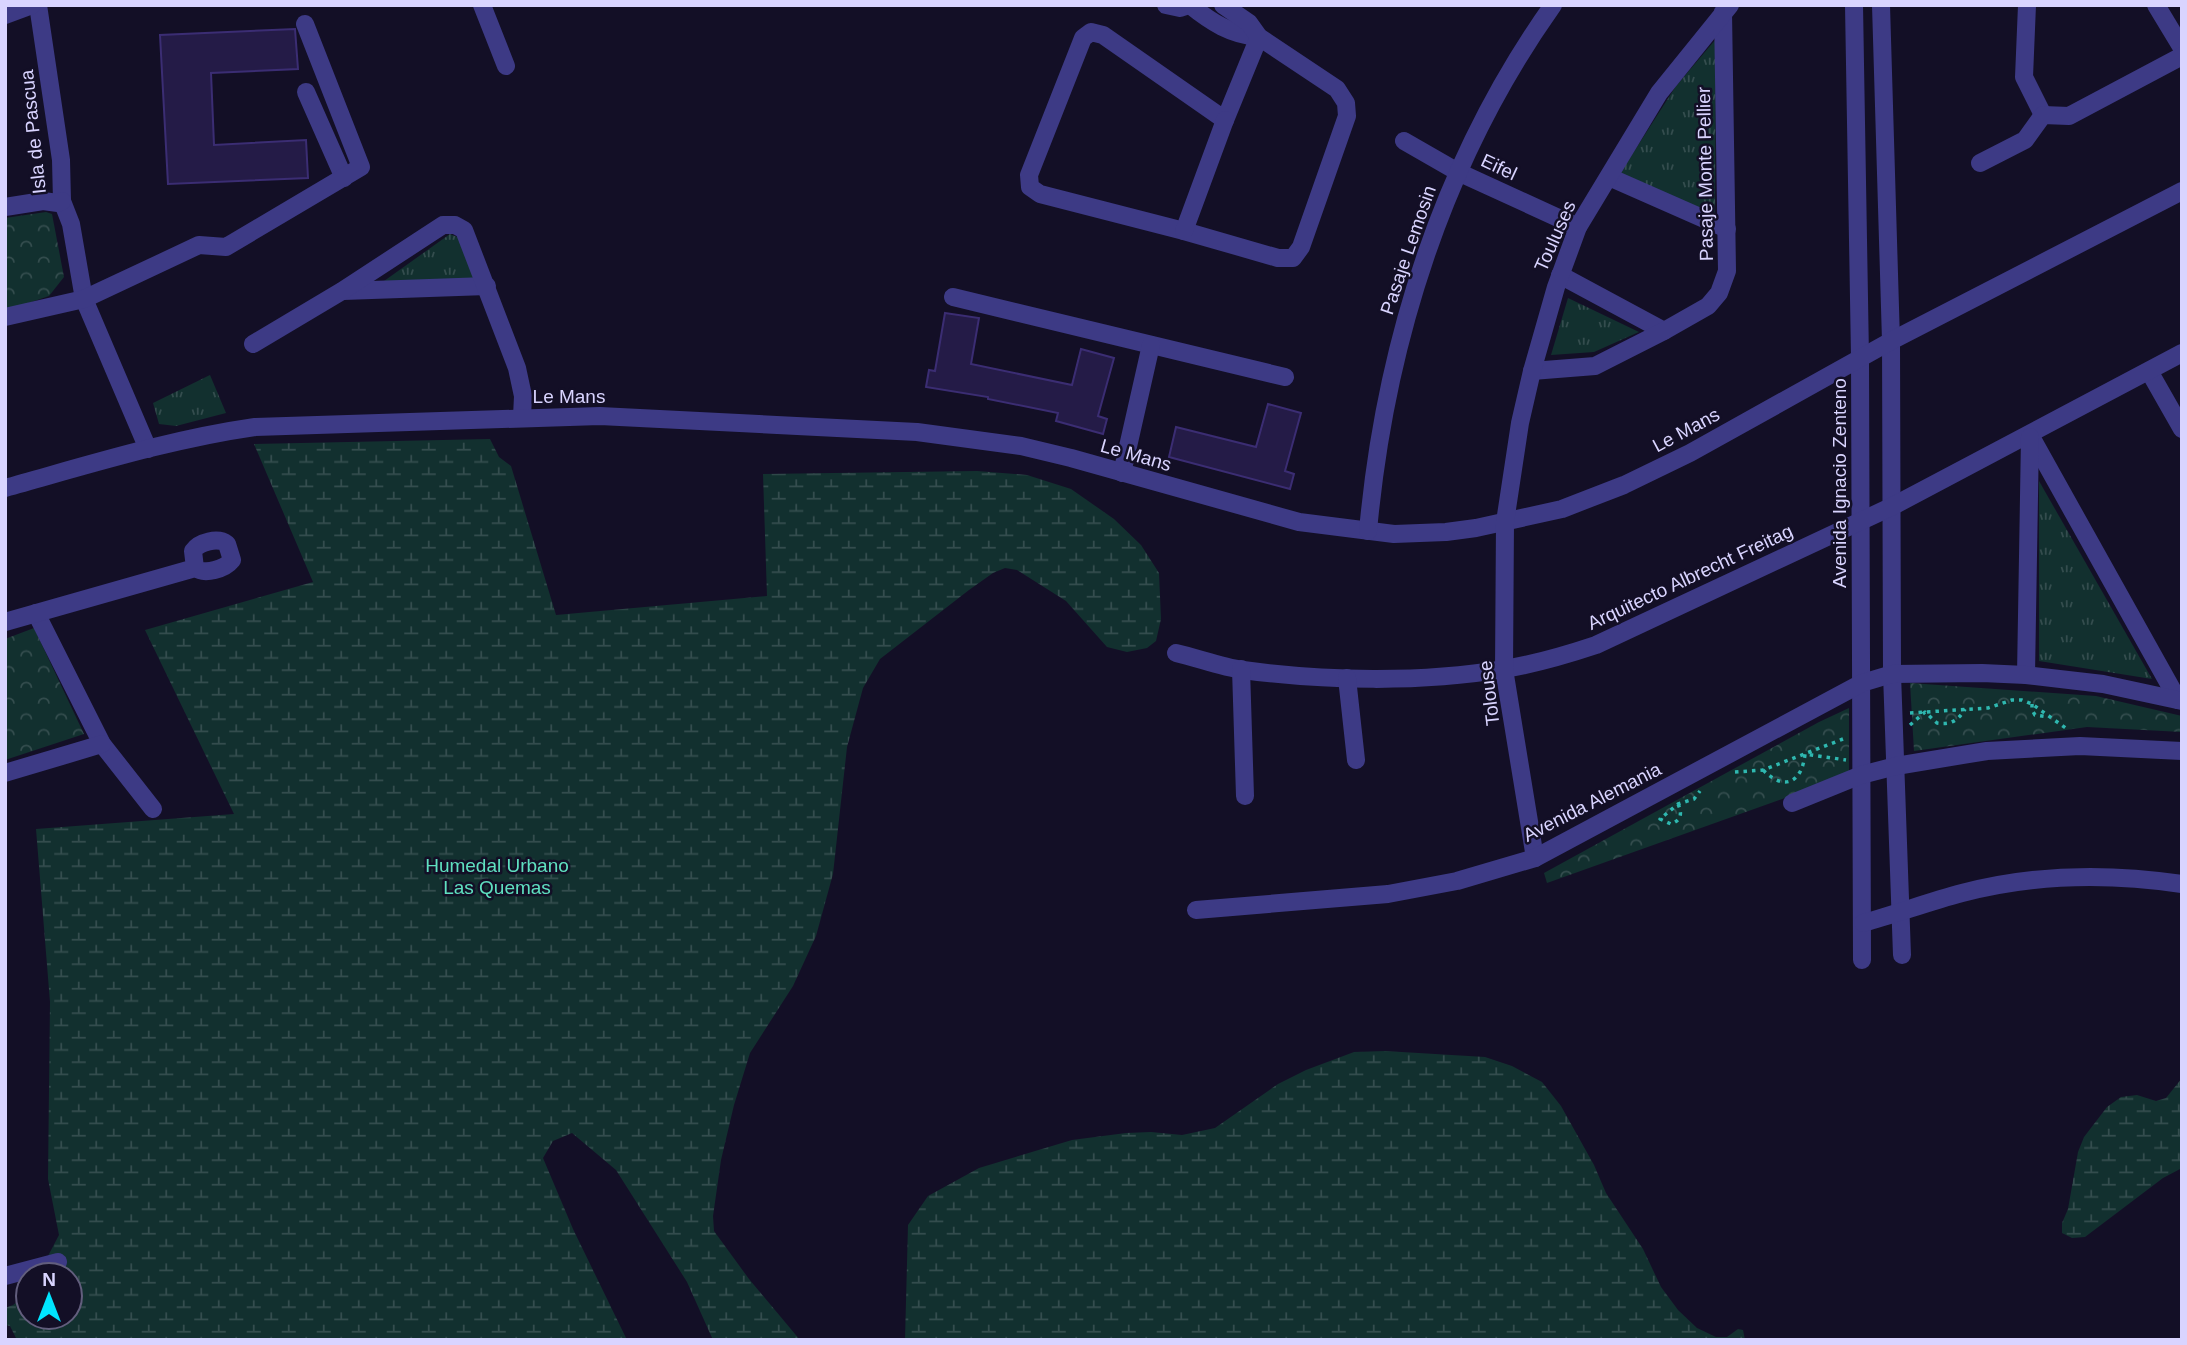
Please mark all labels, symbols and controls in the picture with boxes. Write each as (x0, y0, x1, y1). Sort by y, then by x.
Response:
street label: Isla de Pascua (16, 69, 50, 195)
street label: Pasaje Monte Pellier (1693, 86, 1717, 261)
street label: Eifel (1478, 150, 1520, 184)
street label: Pasaje Lemosin (1376, 183, 1440, 317)
street label: Touluses (1530, 197, 1580, 275)
street label: Avenida Ignacio Zenteno (1829, 378, 1850, 588)
street label: Le Mans (533, 386, 605, 407)
street label: Le Mans (1649, 404, 1723, 456)
street label: Le Mans (1098, 435, 1174, 475)
street label: Arquitecto Albrecht Freitag (1584, 520, 1796, 634)
street label: Tolouse (1475, 659, 1503, 727)
street label: Avenida Alemania (1520, 758, 1665, 846)
park label: Humedal Urbano Las Quemas (425, 855, 569, 898)
north arrow (14, 1261, 84, 1331)
text: N (42, 1269, 56, 1290)

